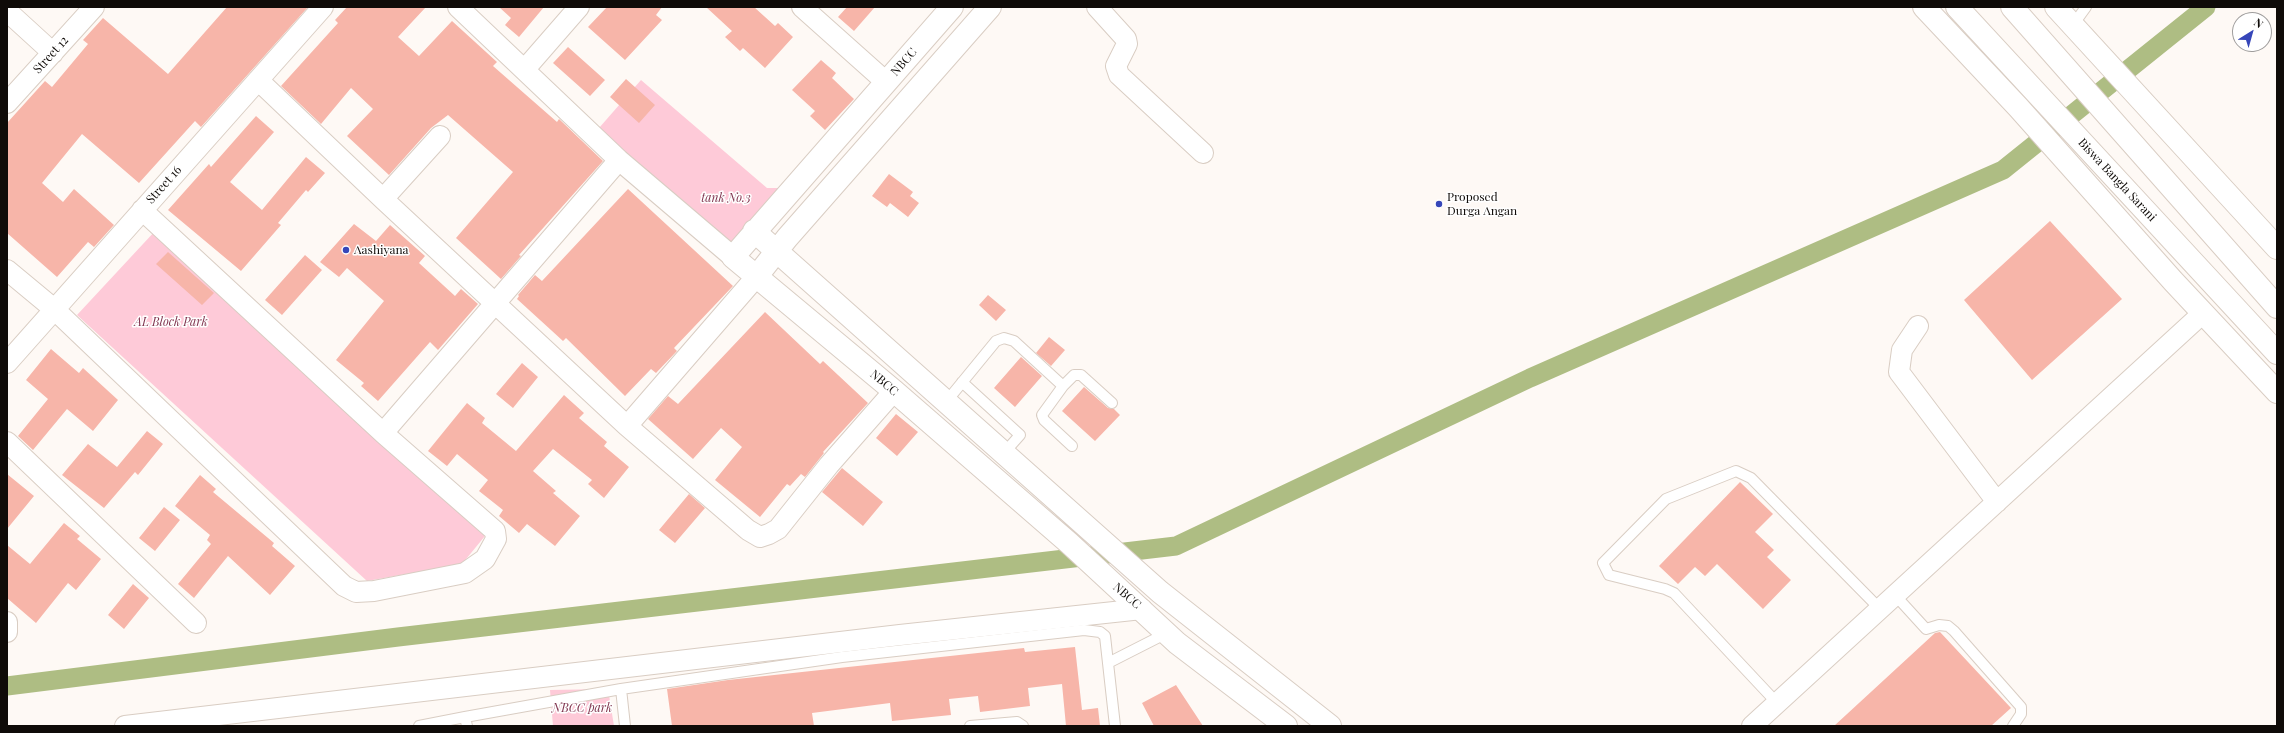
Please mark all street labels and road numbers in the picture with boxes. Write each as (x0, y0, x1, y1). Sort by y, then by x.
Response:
street label: Street 12 (30, 33, 72, 77)
street label: NBCC (888, 45, 920, 79)
street label: Biswa Bangla Sarani (2075, 136, 2159, 224)
street label: Street 16 (143, 163, 185, 207)
street label: NBCC (867, 367, 901, 399)
street label: NBCC (1110, 580, 1144, 612)

